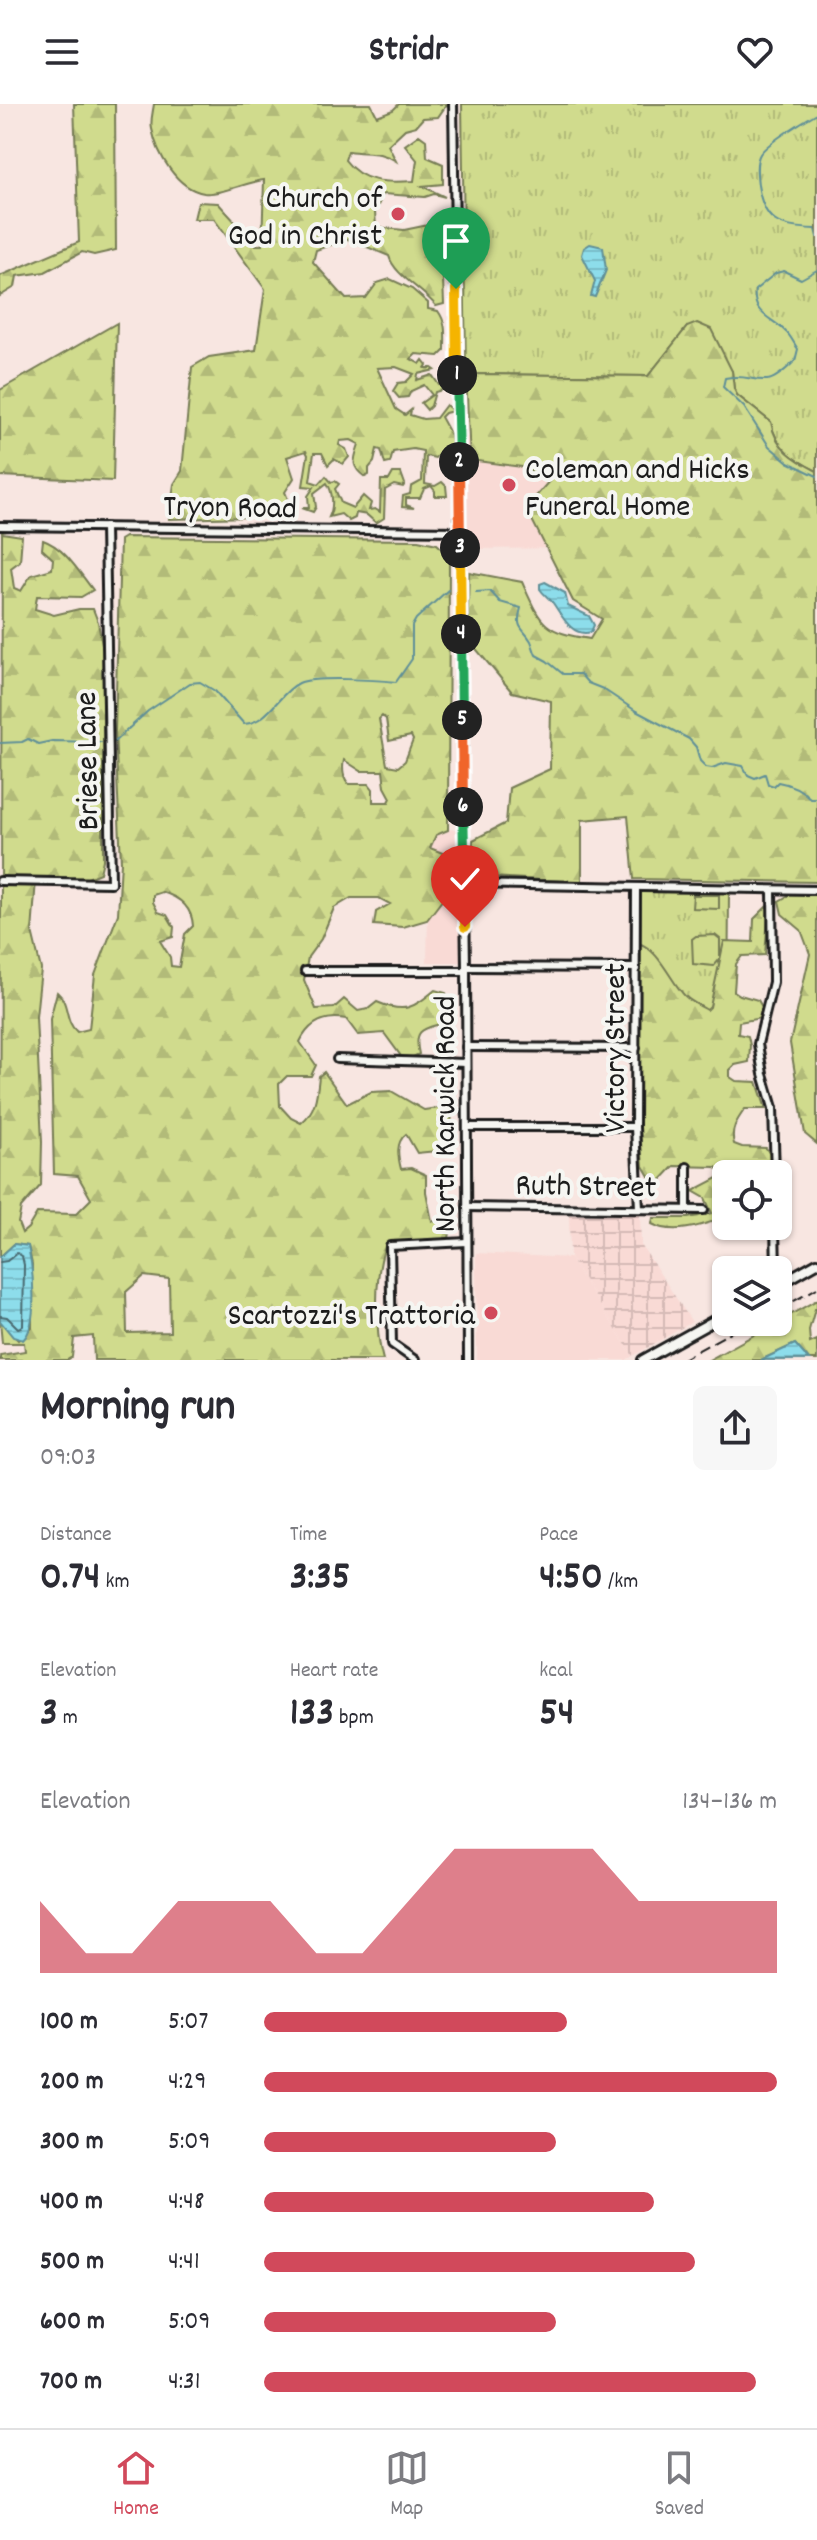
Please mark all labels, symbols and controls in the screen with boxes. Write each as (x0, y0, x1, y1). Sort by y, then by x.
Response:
text: Stridr (369, 26, 448, 78)
icon: menu (40, 30, 84, 74)
icon: heart (733, 30, 777, 74)
place label: Church of God in Christ (228, 178, 383, 261)
marker: Church of God in Christ (389, 205, 407, 223)
pin (422, 207, 490, 289)
icon: arrive (434, 219, 478, 263)
pin: 1 (437, 355, 477, 395)
text: 1 (455, 359, 459, 390)
pin: 2 (439, 442, 479, 482)
text: 2 (454, 446, 464, 477)
place label: Coleman and Hicks Funeral Home (525, 449, 750, 532)
marker: Coleman and Hicks Funeral Home (500, 476, 518, 494)
street label: Tryon Road (163, 486, 297, 534)
pin: 3 (440, 528, 480, 568)
text: 3 (455, 532, 465, 563)
pin: 4 (441, 614, 481, 654)
text: 4 (456, 618, 466, 649)
street label: Briese Lane (66, 691, 114, 831)
pin: 5 (442, 700, 482, 740)
text: 5 (457, 704, 467, 735)
pin: 6 (443, 787, 483, 827)
text: 6 (458, 791, 468, 822)
pin (431, 845, 499, 927)
icon: check (443, 857, 487, 901)
street label: Victory Street (595, 963, 641, 1133)
street label: North Karwick Road (425, 996, 471, 1233)
map controls (712, 1160, 792, 1336)
button: locate (712, 1160, 792, 1240)
street label: Ruth Street (515, 1165, 657, 1213)
button: layers (712, 1256, 792, 1336)
place label: Scartozzi's Trattoria (228, 1295, 476, 1341)
marker: Scartozzi's Trattoria (482, 1304, 500, 1322)
text: Morning run (40, 1378, 235, 1441)
button: share (693, 1386, 777, 1470)
text: 09:03 (40, 1440, 96, 1477)
text: Distance (40, 1520, 112, 1551)
text: Time (290, 1520, 327, 1551)
text: Pace (539, 1520, 578, 1551)
text: 0.74 (40, 1551, 100, 1608)
text: 3:35 (290, 1551, 350, 1608)
text: 4:50 (539, 1551, 603, 1608)
text: km (100, 1567, 130, 1598)
text: /km (603, 1567, 638, 1598)
text: Elevation (40, 1656, 117, 1687)
text: Heart rate (290, 1656, 379, 1687)
text: kcal (539, 1656, 573, 1687)
text: 3 (40, 1687, 58, 1744)
text: 133 (290, 1687, 334, 1744)
text: 54 (539, 1687, 574, 1744)
text: m (58, 1703, 78, 1734)
text: bpm (334, 1703, 374, 1734)
text: Elevation (40, 1784, 130, 1821)
text: 134–136 m (682, 1784, 777, 1821)
text: 100 m (40, 2004, 98, 2041)
text: 5:07 (168, 2004, 208, 2041)
text: 200 m (40, 2064, 104, 2101)
text: 4:29 (168, 2064, 206, 2101)
text: 300 m (40, 2124, 104, 2161)
text: 5:09 (168, 2124, 210, 2161)
text: 400 m (40, 2184, 103, 2221)
text: 4:48 (168, 2184, 204, 2221)
text: 500 m (40, 2244, 104, 2281)
text: 4:41 (168, 2244, 200, 2281)
text: 600 m (40, 2304, 105, 2341)
text: 5:09 (168, 2304, 210, 2341)
text: 700 m (40, 2364, 102, 2401)
text: 4:31 (168, 2364, 200, 2401)
tab: Home (113, 2446, 159, 2525)
tab: Map (385, 2446, 429, 2525)
tab: Saved (655, 2446, 704, 2525)

